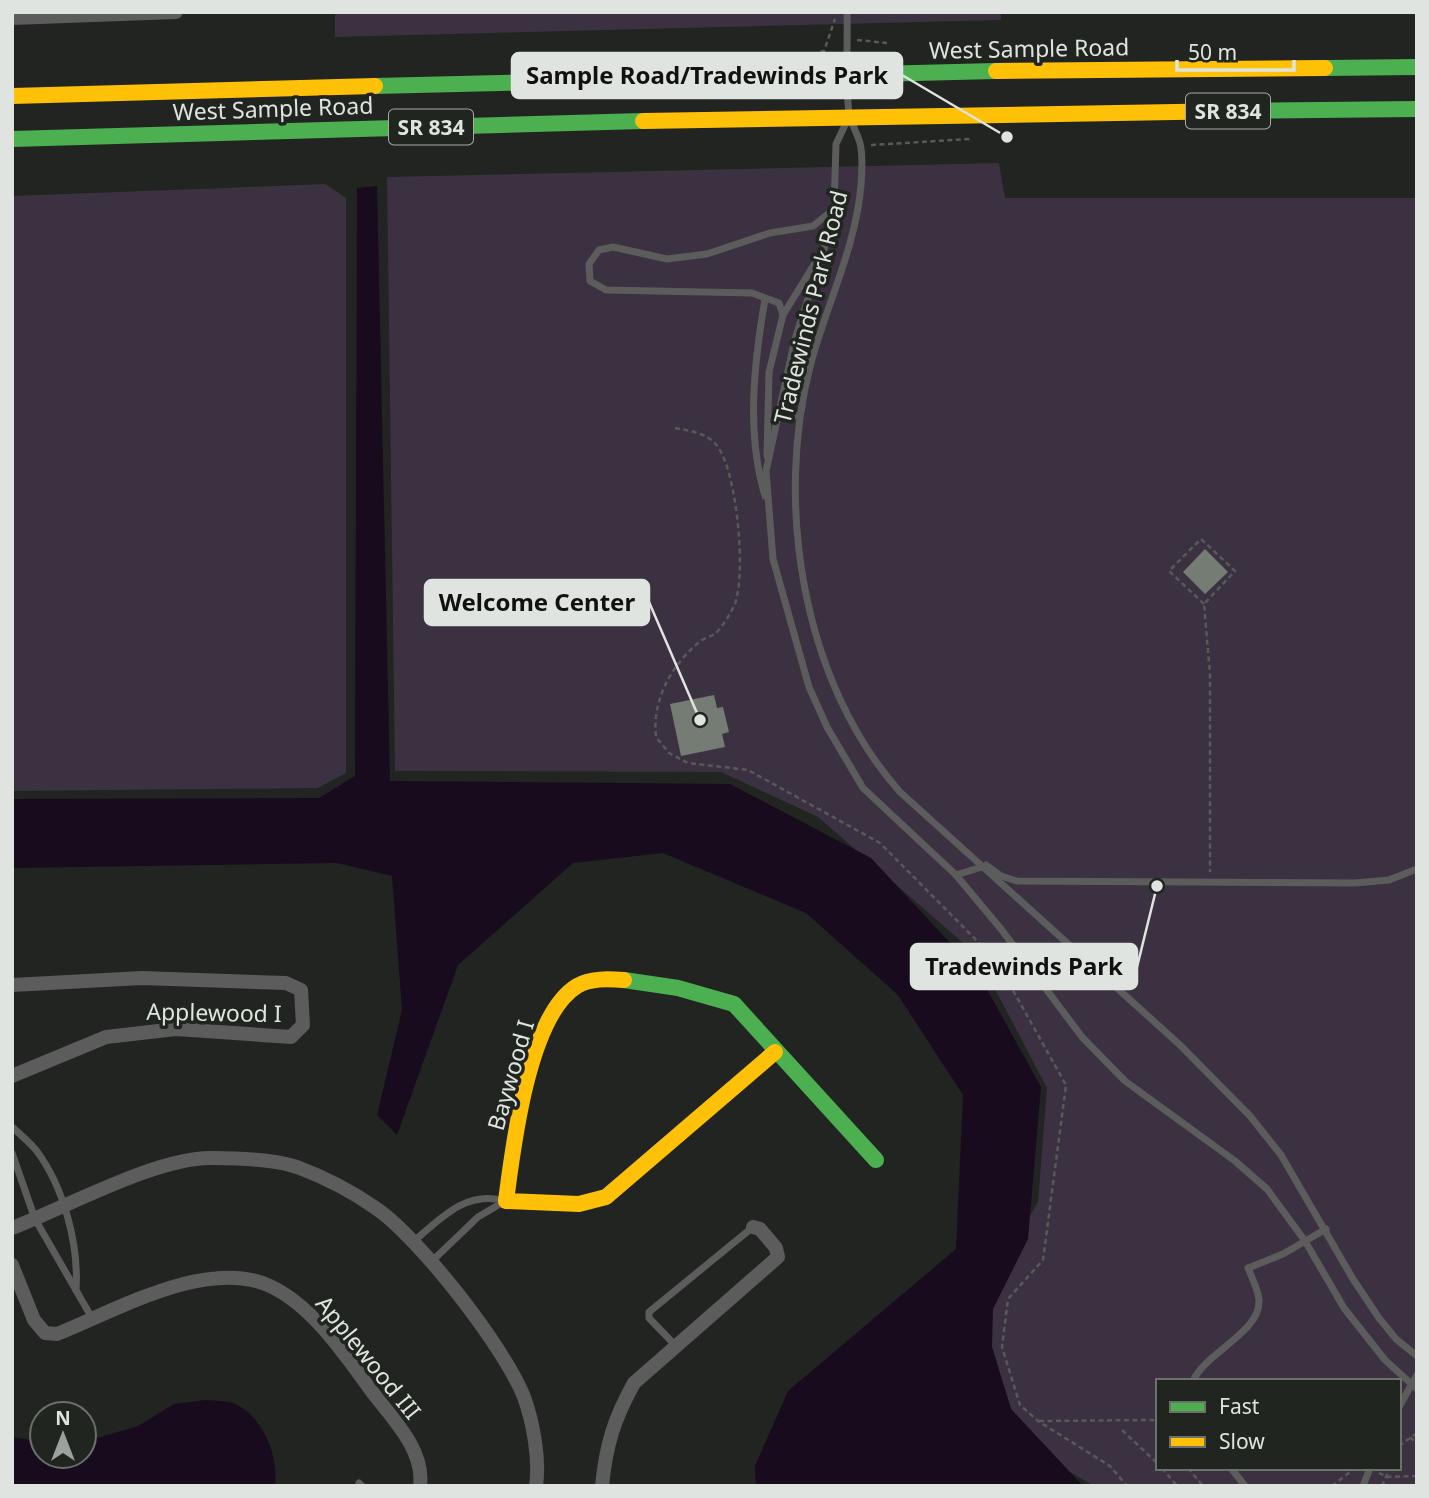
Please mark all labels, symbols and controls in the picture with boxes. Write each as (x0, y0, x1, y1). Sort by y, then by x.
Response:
scale bar (1177, 28, 1294, 72)
street label: West Sample Road (928, 30, 1130, 66)
text: 50 m (1188, 38, 1237, 66)
callout: Sample Road/Tradewinds Park (512, 53, 902, 98)
text: Sample Road/Tradewinds Park (526, 58, 888, 91)
street label: West Sample Road (172, 89, 374, 127)
road number: SR 834 (1186, 94, 1270, 128)
road number: SR 834 (389, 110, 473, 144)
street label: Tradewinds Park Road (766, 187, 854, 427)
callout: Welcome Center (425, 580, 649, 625)
text: Welcome Center (439, 585, 635, 618)
callout: Tradewinds Park (911, 944, 1137, 989)
text: Tradewinds Park (925, 949, 1123, 982)
street label: Applewood I (146, 995, 282, 1029)
street label: Baywood I (479, 1016, 541, 1134)
street label: Applewood III (309, 1288, 429, 1426)
legend (1156, 1379, 1401, 1470)
text: Fast (1219, 1392, 1260, 1420)
north arrow (28, 1400, 98, 1470)
text: N (55, 1405, 71, 1431)
text: Slow (1219, 1427, 1265, 1455)

